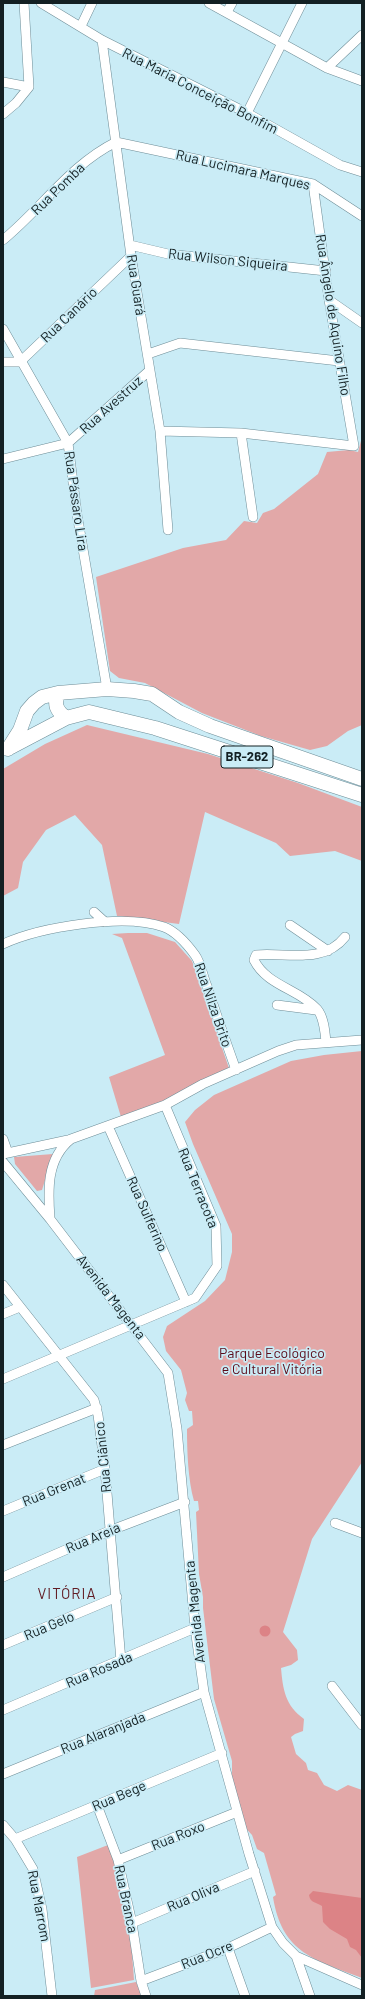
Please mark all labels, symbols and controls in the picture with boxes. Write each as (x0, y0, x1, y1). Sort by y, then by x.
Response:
street label: Rua Maria Conceição Bonfim (119, 44, 281, 138)
street label: Rua Lucimara Marques (174, 146, 312, 194)
street label: Rua Pomba (28, 159, 88, 219)
street label: Rua Ângelo de Aquino Filho (312, 233, 354, 397)
street label: Rua Wilson Siqueira (167, 245, 289, 275)
street label: Rua Guará (123, 253, 149, 317)
street label: Rua Canário (37, 284, 101, 346)
street label: Rua Avestruz (76, 372, 146, 438)
street label: Rua Pássaro Lira (61, 450, 91, 552)
road number: BR-262 (221, 746, 273, 768)
street label: Rua Nilza Brito (191, 960, 235, 1050)
street label: Rua Terracota (174, 1146, 222, 1230)
street label: Rua Sulferino (123, 1174, 171, 1254)
street label: Avenida Magenta (73, 1251, 149, 1343)
park label: Parque Ecológico e Cultural Vitória (219, 1345, 325, 1378)
street label: Rua Ciânico (91, 1421, 115, 1493)
street label: Rua Grenat (20, 1470, 88, 1510)
street label: Rua Areia (63, 1519, 123, 1557)
street label: Avenida Magenta (181, 1560, 209, 1664)
district label: VITÓRIA (37, 1585, 97, 1603)
street label: Rua Gelo (21, 1608, 77, 1644)
street label: Rua Rosada (63, 1648, 135, 1692)
street label: Rua Alaranjada (58, 1708, 148, 1758)
street label: Rua Bege (89, 1777, 149, 1815)
street label: Rua Roxo (149, 1818, 207, 1854)
street label: Rua Branca (111, 1864, 141, 1934)
street label: Rua Marrom (24, 1869, 54, 1943)
street label: Rua Oliva (164, 1878, 222, 1916)
street label: Rua Ocre (179, 1937, 235, 1973)

